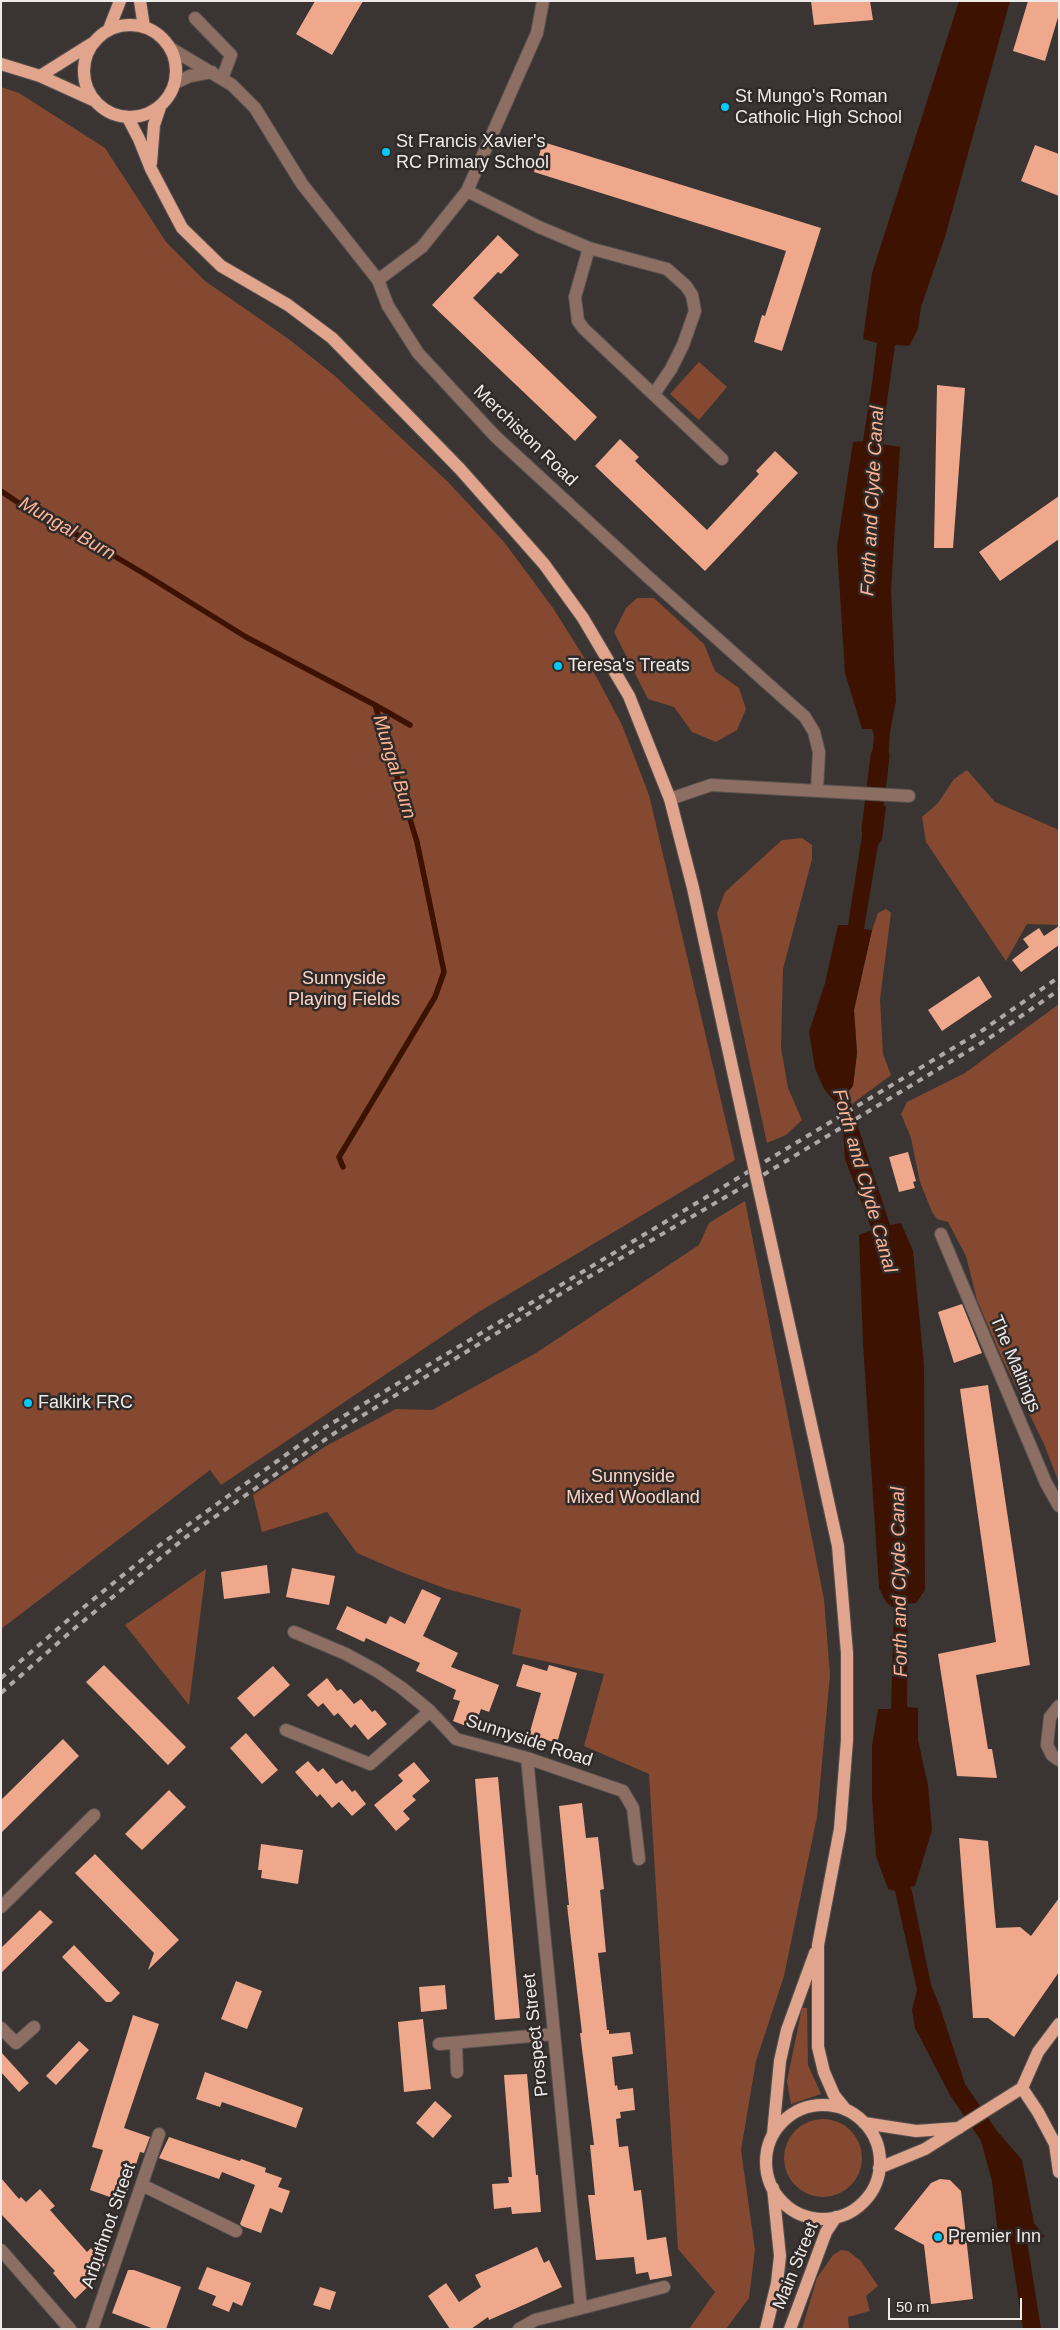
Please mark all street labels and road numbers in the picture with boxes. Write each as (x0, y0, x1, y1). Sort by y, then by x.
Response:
street label: Merchiston Road (469, 381, 581, 491)
street label: The Maltings (985, 1312, 1045, 1416)
street label: Sunnyside Road (463, 1710, 595, 1772)
street label: Prospect Street (519, 1972, 553, 2098)
street label: Arbuthnot Street (77, 2161, 141, 2291)
street label: Main Street (769, 2219, 823, 2313)

